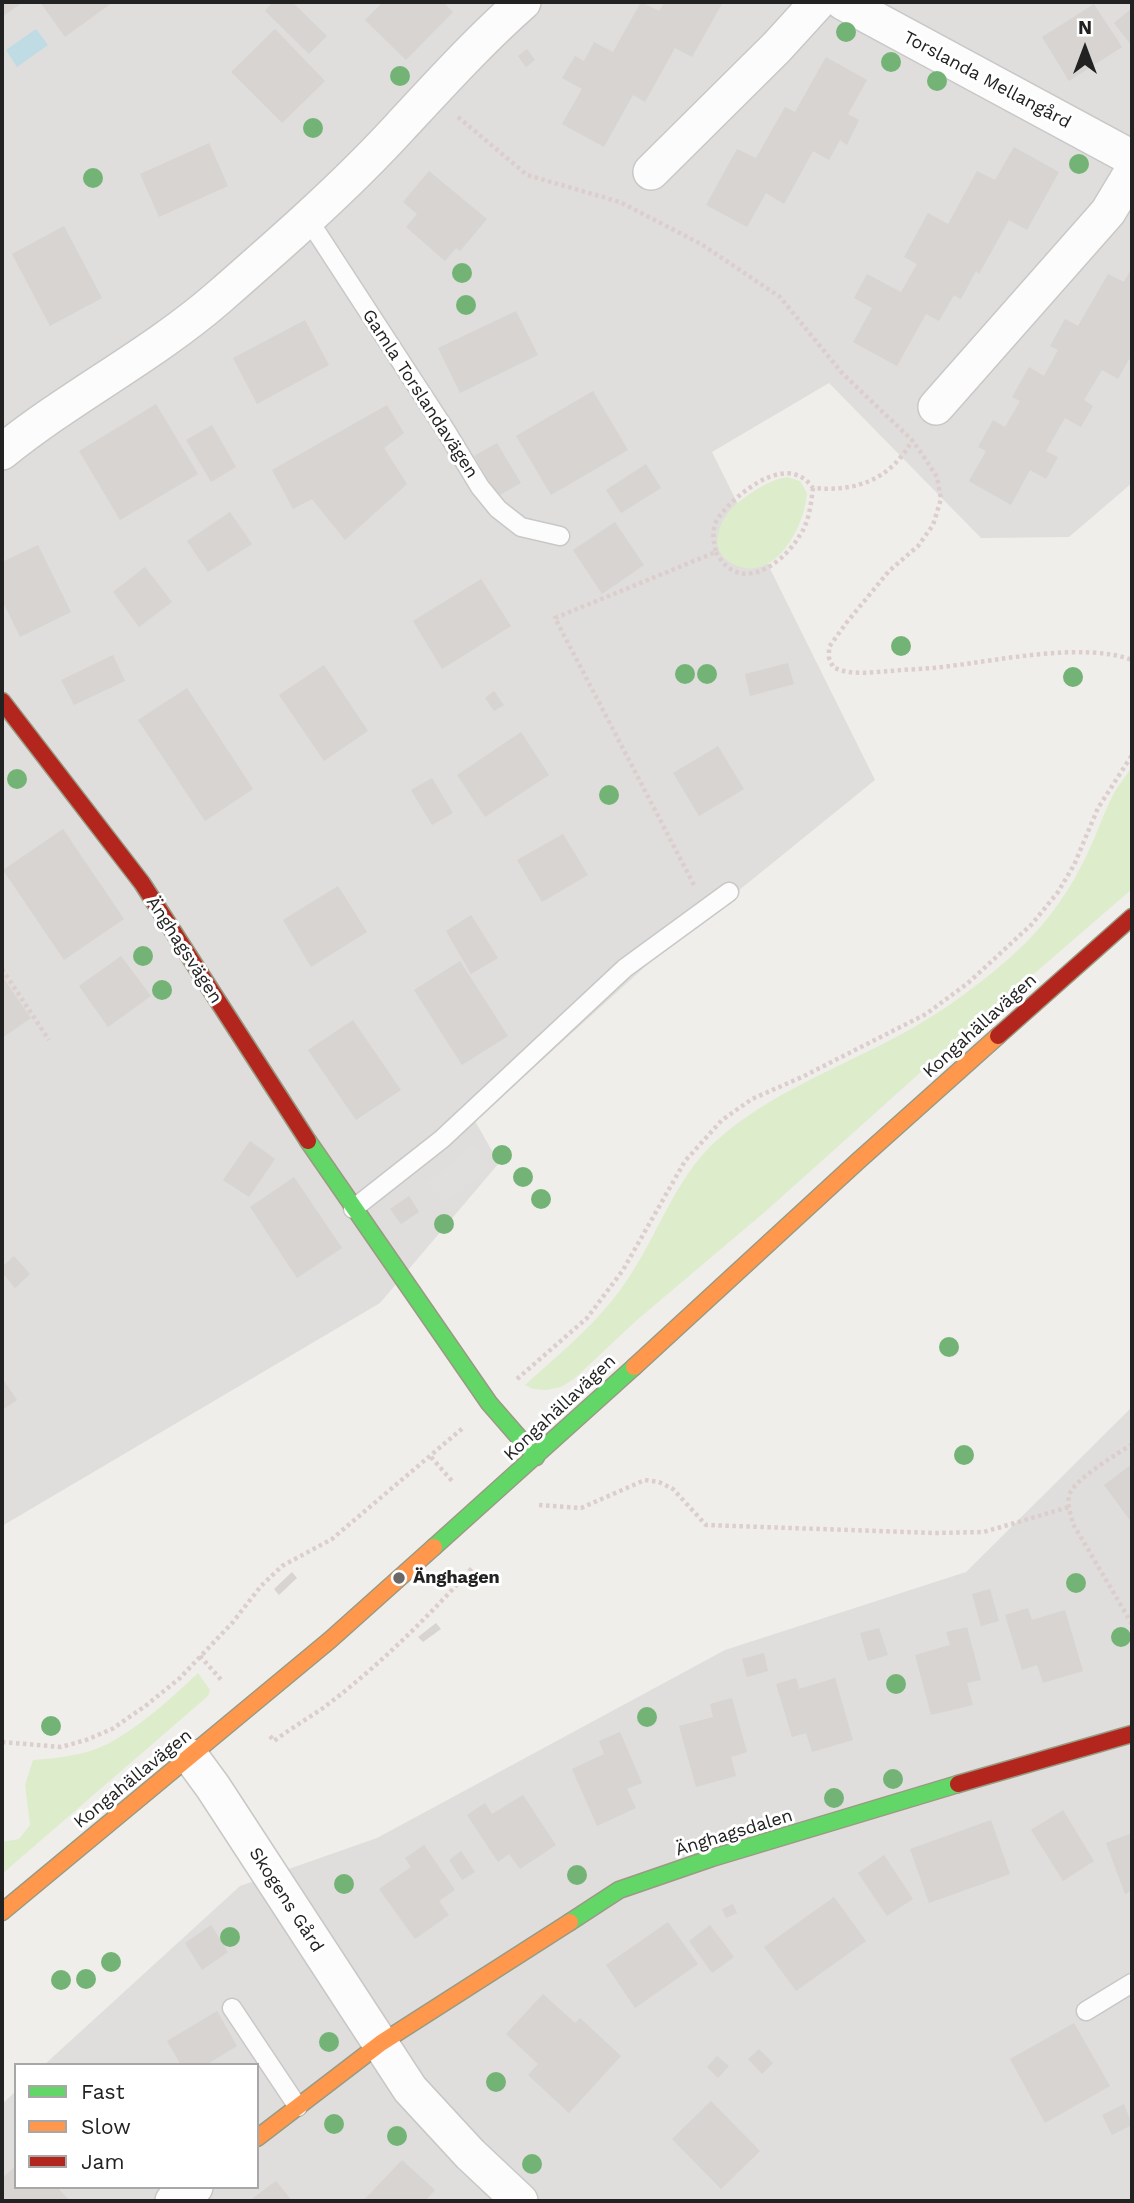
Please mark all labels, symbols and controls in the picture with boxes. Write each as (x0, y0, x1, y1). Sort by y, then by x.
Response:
north arrow (1050, 14, 1120, 84)
text: N (1078, 16, 1092, 39)
street label: Torslanda Mellangård (900, 27, 1074, 133)
street label: Gamla Torslandavägen (357, 306, 483, 482)
street label: Änghagsvägen (141, 892, 227, 1008)
street label: Kongahällavägen (919, 969, 1041, 1083)
street label: Kongahällavägen (499, 1351, 621, 1465)
place label: Änghagen (413, 1567, 500, 1589)
marker: Änghagen (391, 1570, 407, 1586)
street label: Kongahällavägen (70, 1725, 196, 1833)
street label: Änghagsdalen (673, 1805, 795, 1861)
street label: Skogens Gård (244, 1844, 328, 1956)
legend (14, 2063, 259, 2189)
text: Fast (81, 2079, 125, 2104)
text: Slow (81, 2114, 131, 2139)
text: Jam (81, 2149, 124, 2174)

